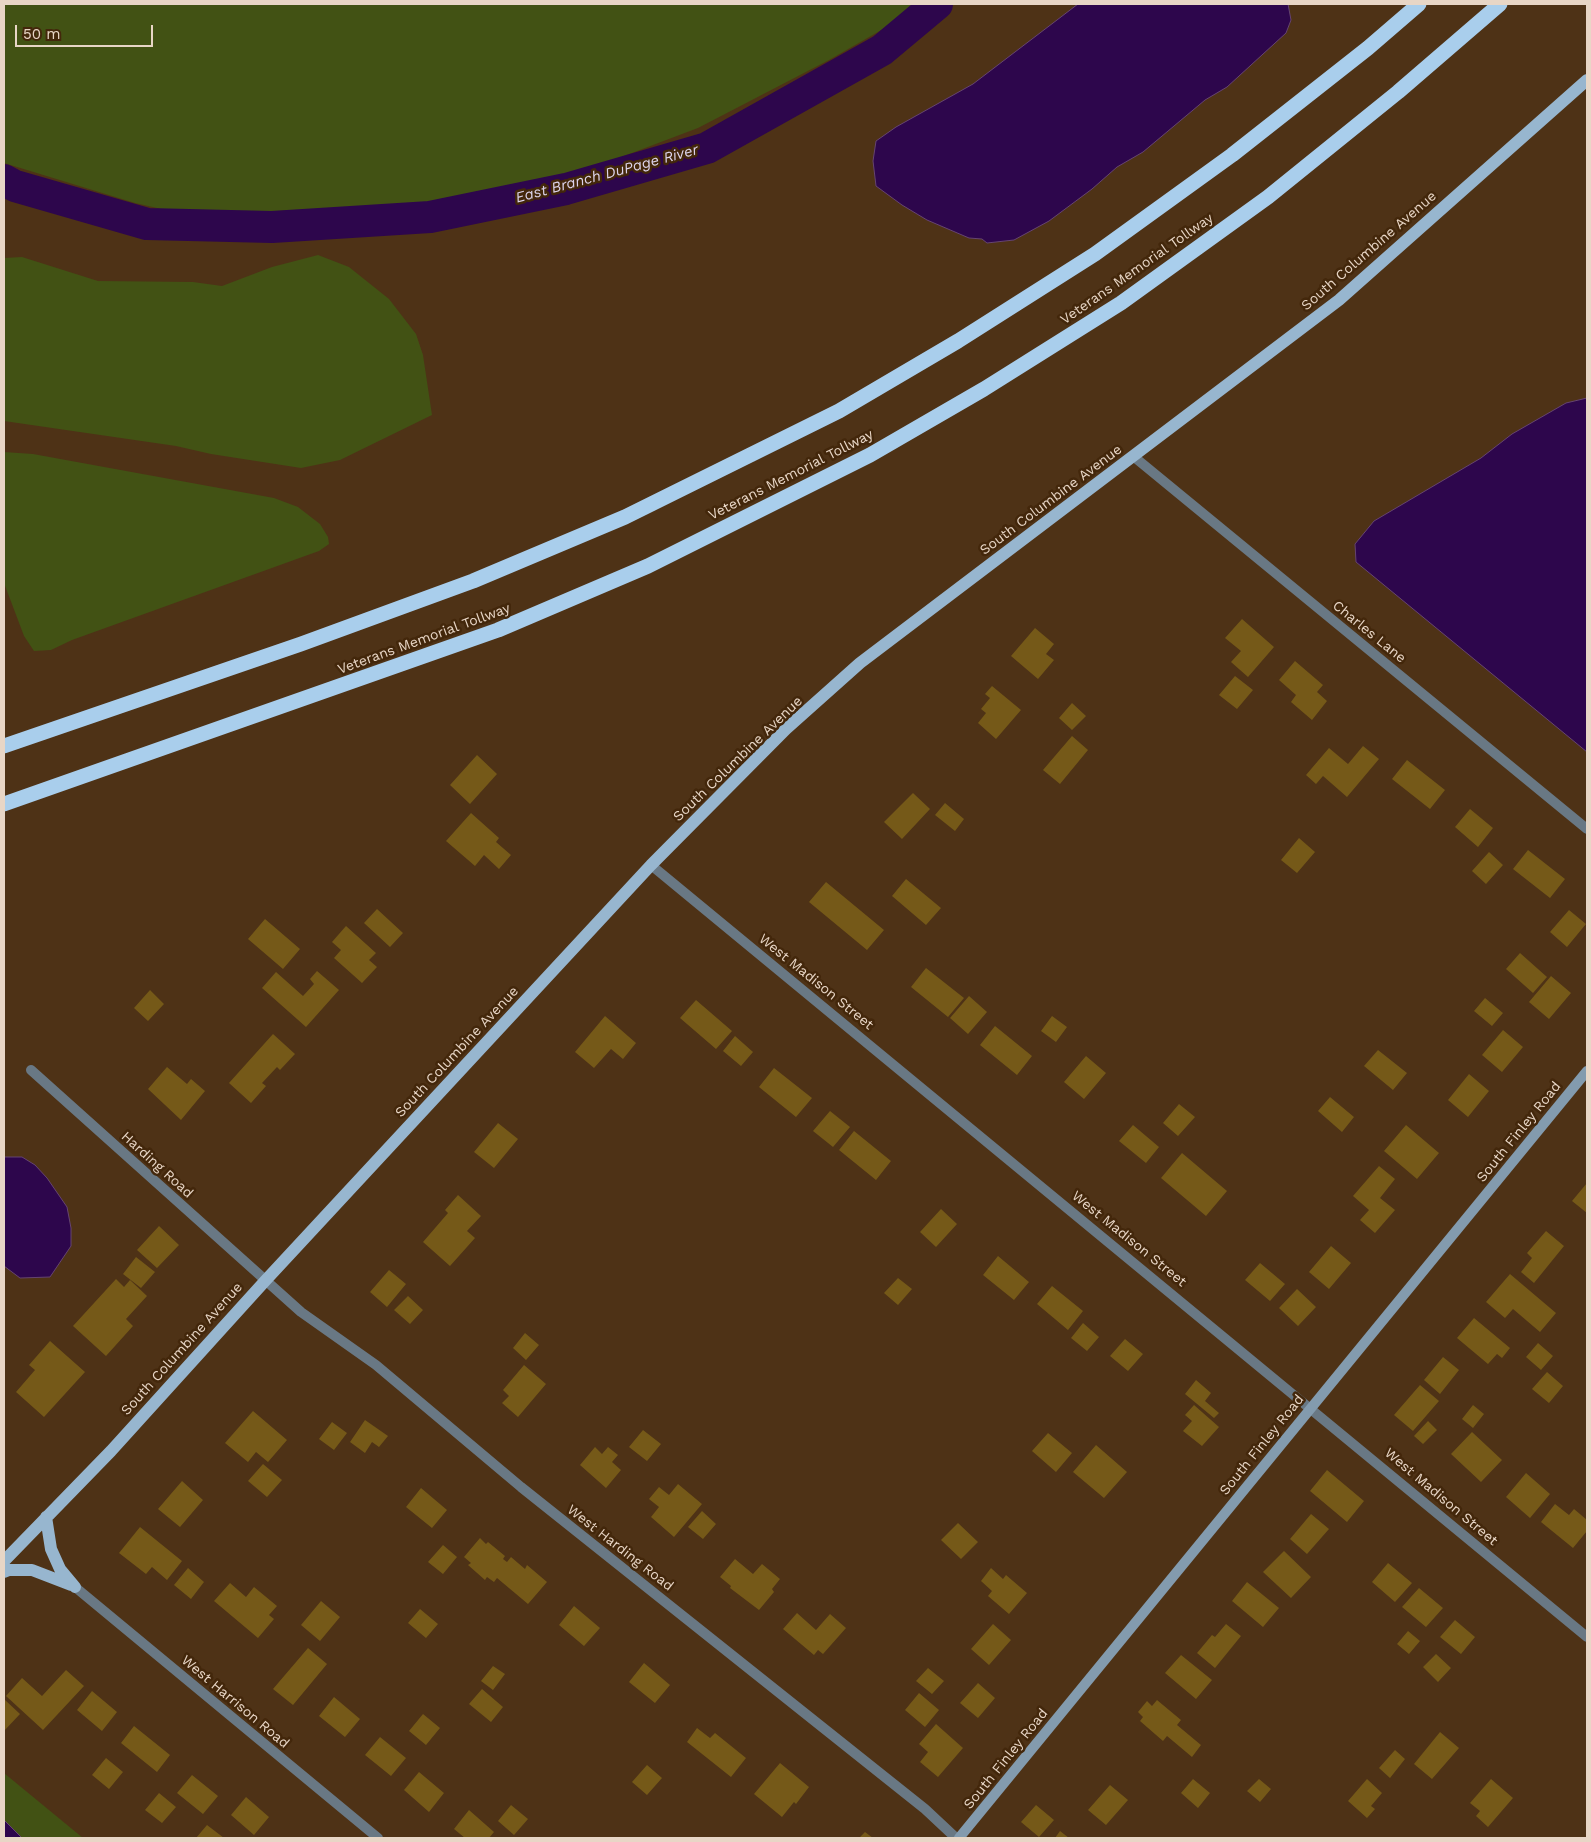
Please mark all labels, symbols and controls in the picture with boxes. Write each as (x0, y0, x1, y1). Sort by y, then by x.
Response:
scale bar (18, 15, 155, 47)
text: 50 m (23, 25, 60, 43)
water label: East Branch DuPage River (514, 141, 700, 207)
street label: South Columbine Avenue (1298, 188, 1440, 314)
street label: Veterans Memorial Tollway (1057, 210, 1217, 328)
street label: Veterans Memorial Tollway (706, 426, 876, 524)
street label: South Columbine Avenue (977, 441, 1125, 559)
street label: Charles Lane (1329, 597, 1409, 667)
street label: Veterans Memorial Tollway (335, 600, 513, 678)
street label: South Columbine Avenue (670, 693, 806, 825)
street label: West Madison Street (755, 931, 877, 1033)
street label: South Columbine Avenue (392, 983, 522, 1121)
street label: South Finley Road (1473, 1078, 1565, 1186)
street label: Harding Road (118, 1128, 196, 1202)
street label: West Madison Street (1068, 1188, 1190, 1290)
street label: South Columbine Avenue (118, 1279, 246, 1419)
street label: South Finley Road (1216, 1391, 1308, 1499)
street label: West Madison Street (1381, 1445, 1501, 1549)
street label: West Harding Road (564, 1501, 676, 1595)
street label: West Harrison Road (178, 1652, 292, 1752)
street label: South Finley Road (960, 1705, 1052, 1813)

